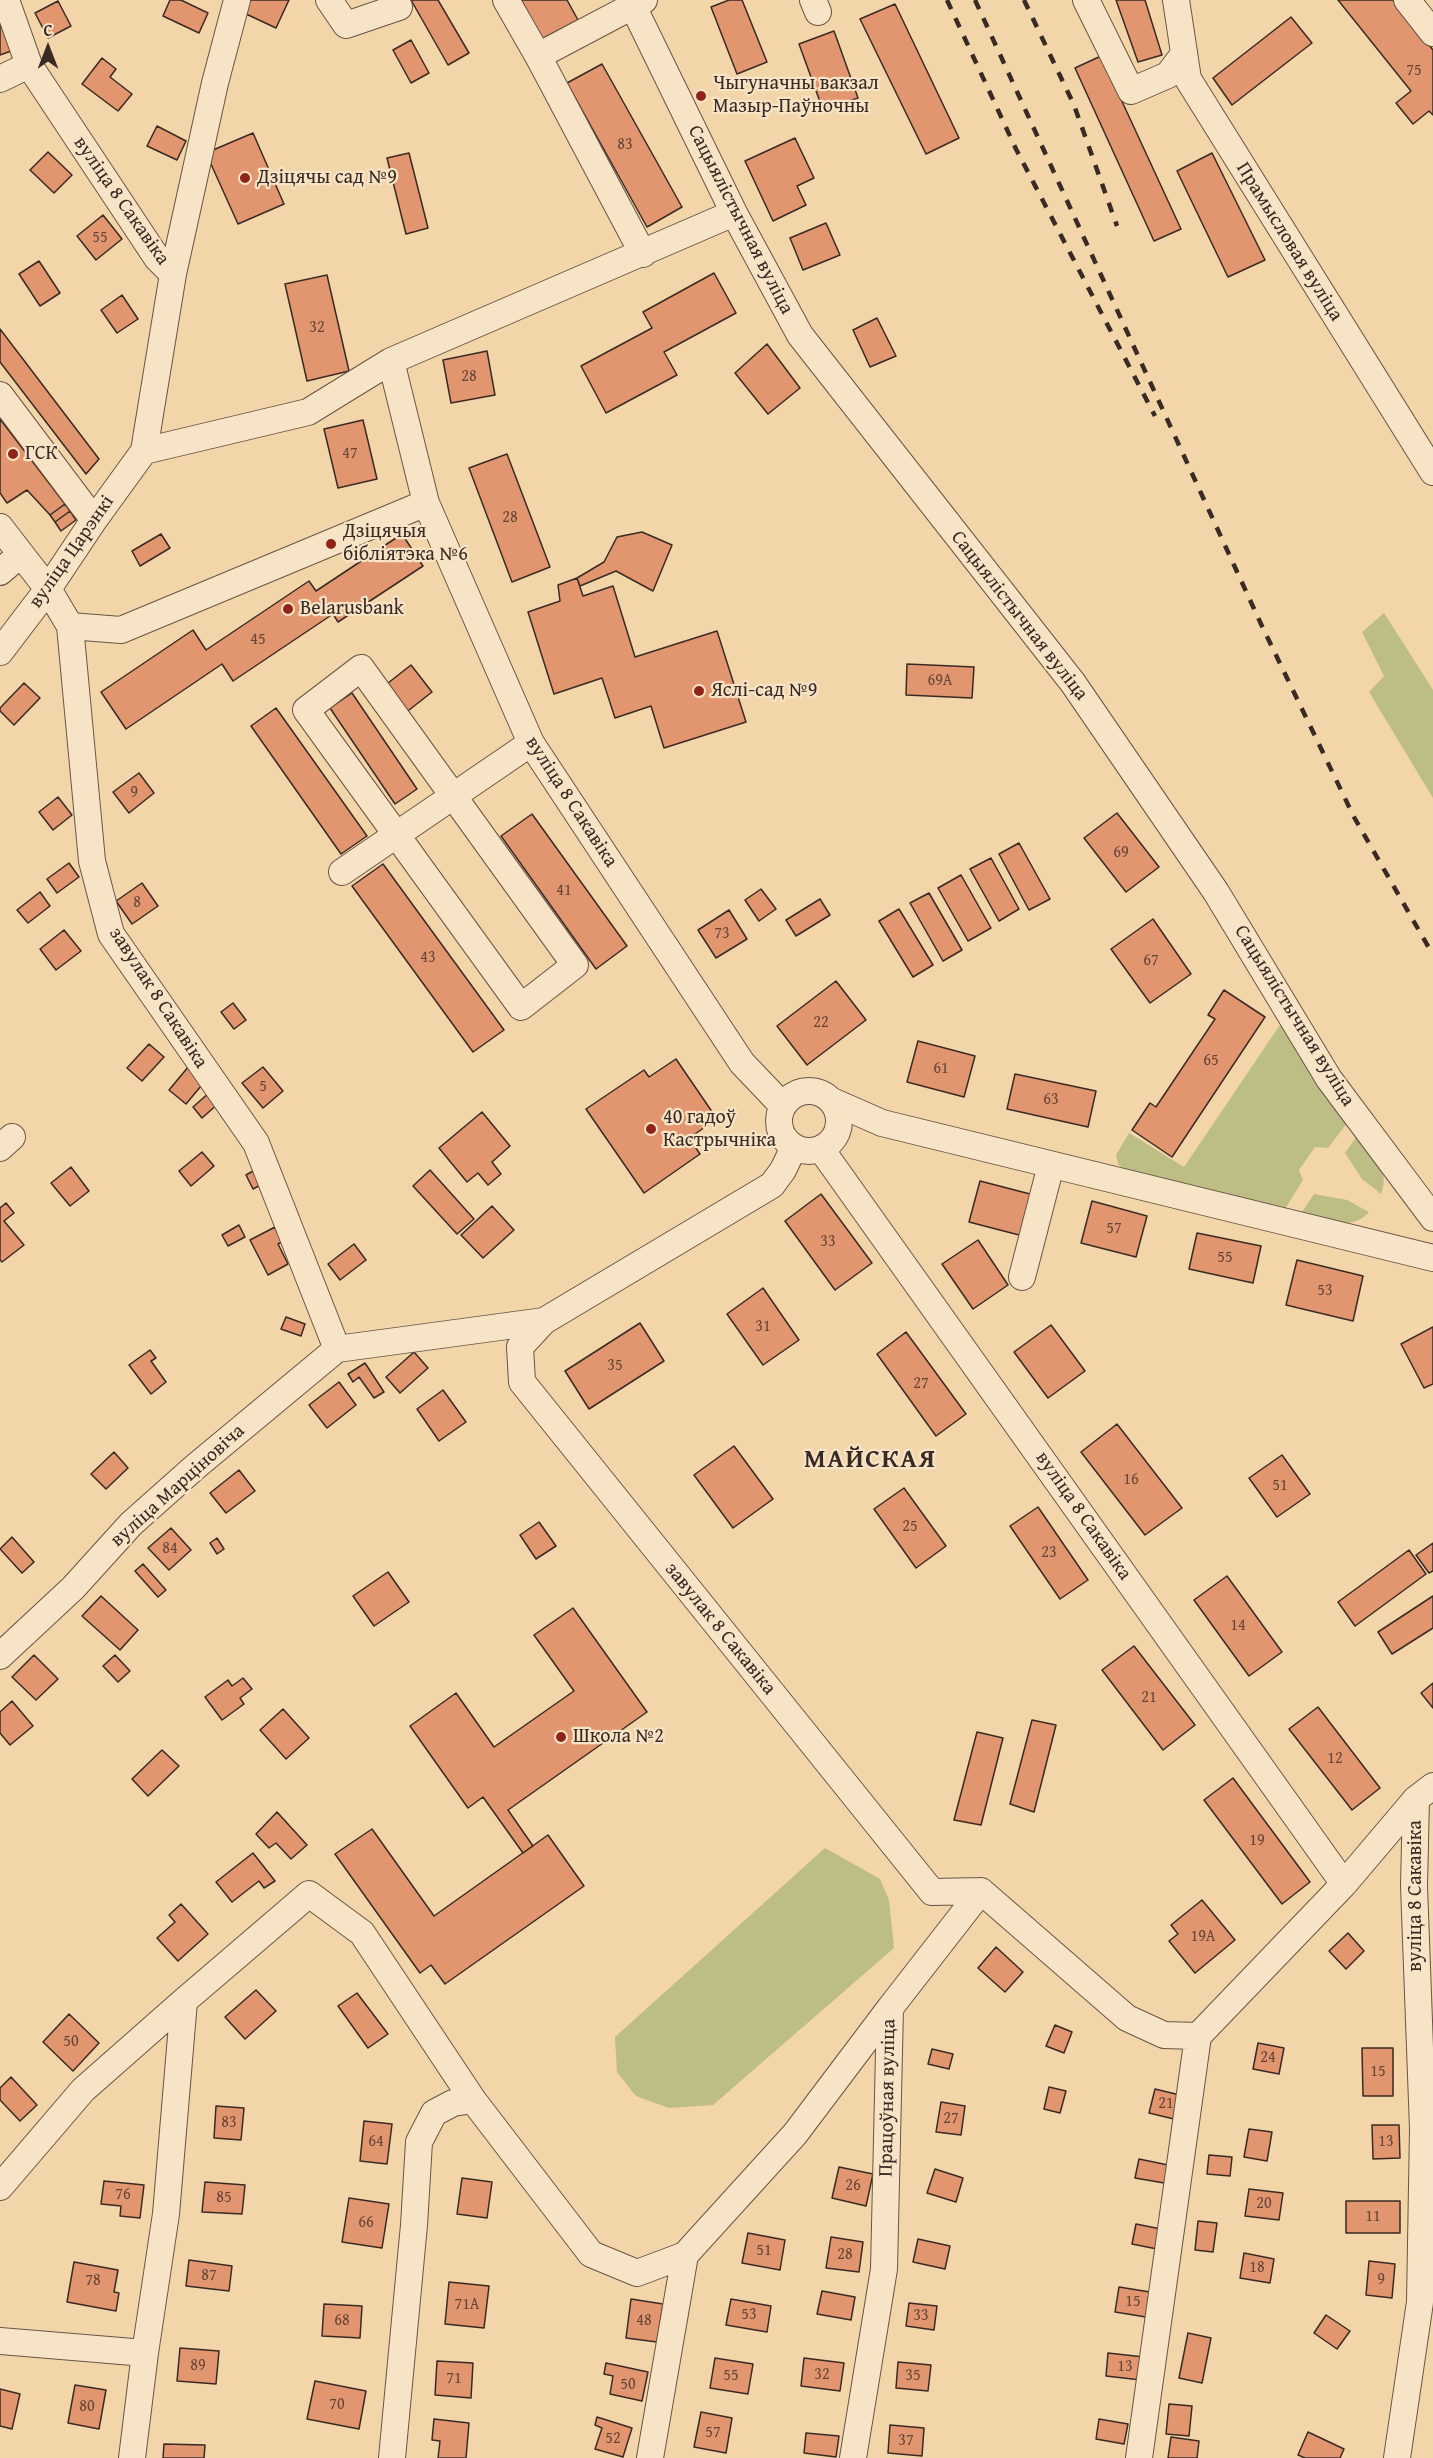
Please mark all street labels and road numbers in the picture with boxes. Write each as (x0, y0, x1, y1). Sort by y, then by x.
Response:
street label: Сацыялістычная вуліца (682, 122, 798, 318)
street label: вуліца 8 Сакавіка (68, 132, 174, 270)
street label: Прамысловая вуліца (1230, 158, 1348, 326)
street label: вуліца Царэнкі (24, 491, 120, 613)
street label: Сацыялістычная вуліца (945, 526, 1093, 706)
street label: вуліца 8 Сакавіка (520, 732, 622, 872)
street label: Сацыялістычная вуліца (1228, 921, 1360, 1111)
street label: завулак 8 Сакавіка (103, 923, 213, 1073)
street label: вуліца Марціновіча (106, 1419, 250, 1553)
street label: вуліца 8 Сакавіка (1030, 1447, 1136, 1585)
street label: завулак 8 Сакавіка (659, 1558, 781, 1700)
street label: вуліца 8 Сакавіка (1404, 1820, 1428, 1972)
street label: Працоўная вуліца (875, 2019, 901, 2177)

